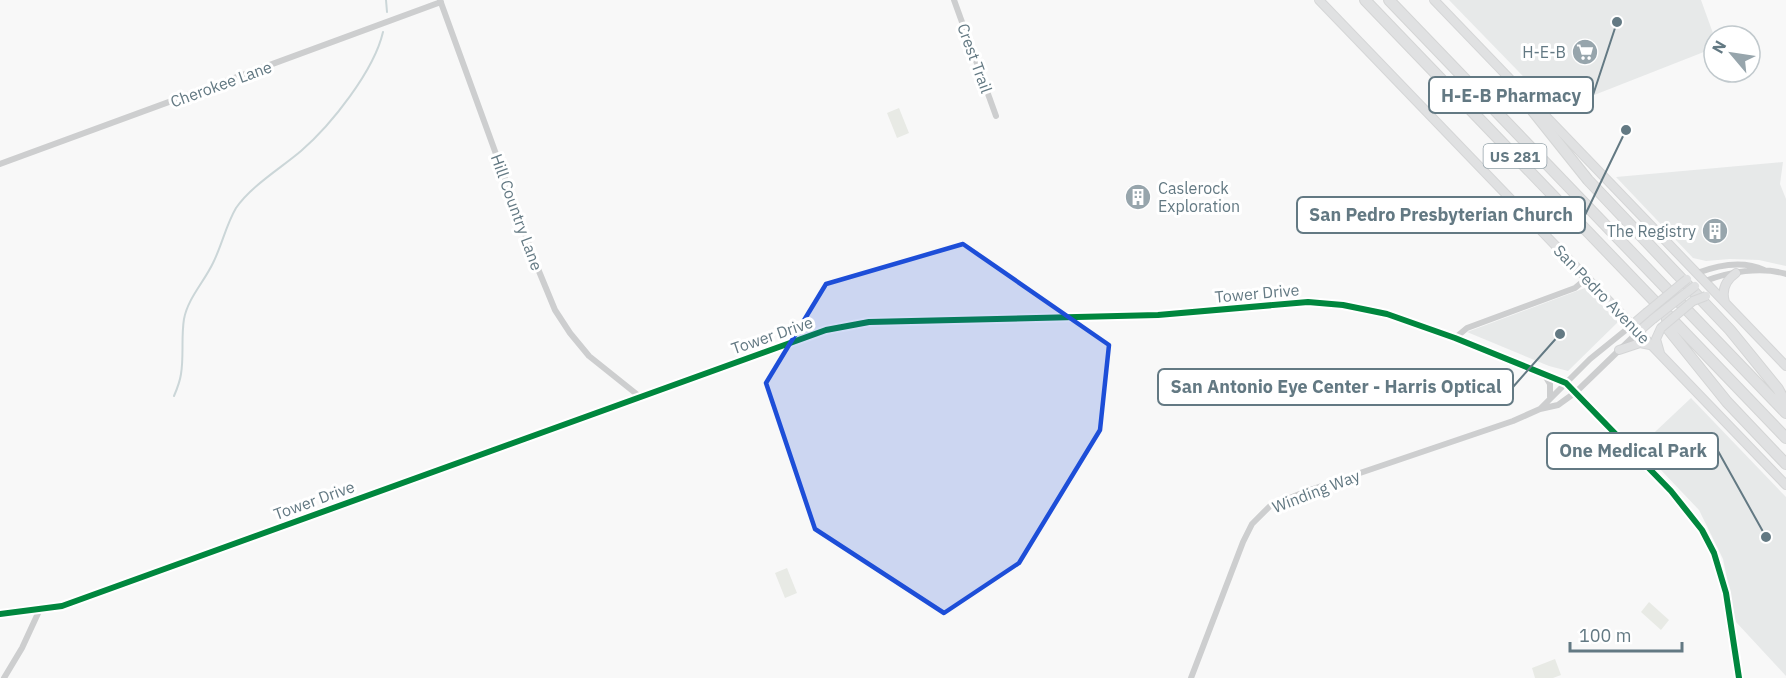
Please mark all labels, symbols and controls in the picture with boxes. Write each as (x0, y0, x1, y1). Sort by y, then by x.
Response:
street label: Crest Trail (953, 20, 997, 96)
north arrow (1702, 24, 1762, 84)
supermarket icon: H-E-B (1570, 37, 1600, 67)
text: N (1707, 37, 1730, 57)
place label: H-E-B (1522, 42, 1566, 62)
street label: Cherokee Lane (168, 56, 275, 112)
callout: H-E-B Pharmacy (1429, 77, 1593, 113)
text: H-E-B Pharmacy (1441, 84, 1581, 107)
road number: US 281 (1484, 144, 1546, 168)
street label: Hill Country Lane (487, 151, 547, 273)
place label: Caslerock Exploration (1158, 178, 1240, 216)
building icon: Caslerock Exploration (1123, 182, 1153, 212)
callout: San Pedro Presbyterian Church (1297, 197, 1585, 233)
text: San Pedro Presbyterian Church (1309, 203, 1573, 226)
building icon: The Registry (1700, 216, 1730, 246)
place label: The Registry (1607, 221, 1696, 241)
street label: San Pedro Avenue (1550, 240, 1655, 348)
street label: Tower Drive (1214, 279, 1300, 307)
street label: Tower Drive (729, 312, 816, 358)
callout: San Antonio Eye Center - Harris Optical (1158, 369, 1513, 405)
text: San Antonio Eye Center - Harris Optical (1170, 375, 1502, 398)
callout: One Medical Park (1547, 433, 1718, 469)
text: One Medical Park (1559, 439, 1707, 462)
street label: Winding Way (1269, 465, 1363, 517)
street label: Tower Drive (271, 476, 357, 524)
scale bar (1570, 615, 1682, 653)
text: 100 m (1579, 624, 1631, 647)

